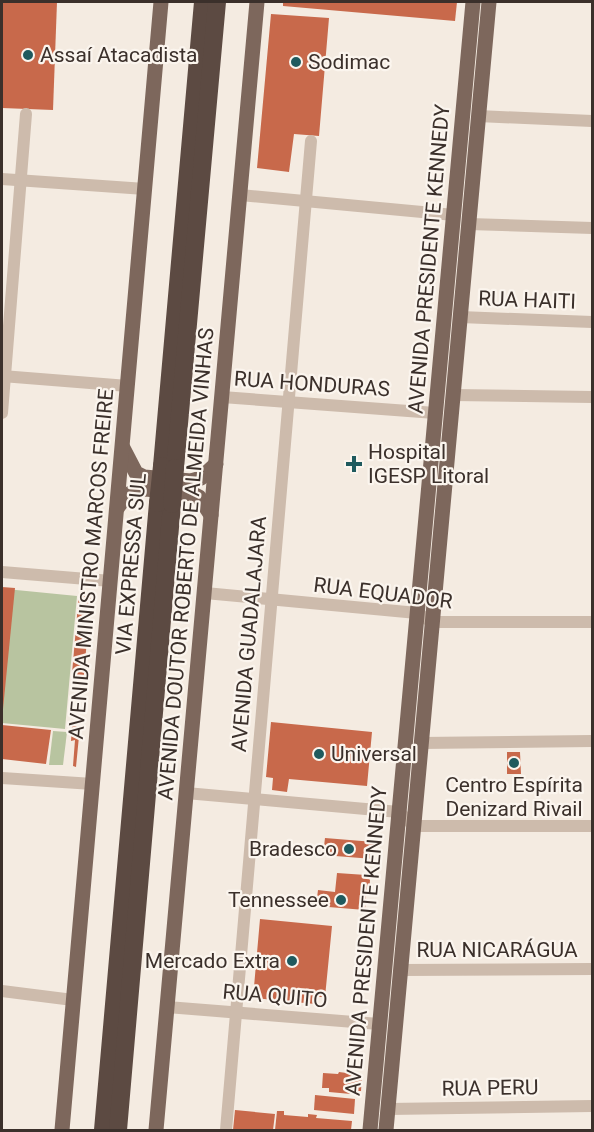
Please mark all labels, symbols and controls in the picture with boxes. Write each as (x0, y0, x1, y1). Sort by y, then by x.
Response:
place label: Assaí Atacadista (40, 43, 198, 67)
marker: Assaí Atacadista (21, 48, 35, 62)
place label: Sodimac (308, 50, 390, 74)
marker: Sodimac (289, 55, 303, 69)
street label: AVENIDA PRESIDENTE KENNEDY (404, 103, 455, 415)
street label: RUA HAITI (478, 286, 576, 314)
street label: AVENIDA DOUTOR ROBERTO DE ALMEIDA VINHAS (153, 327, 219, 801)
street label: RUA HONDURAS (233, 367, 391, 401)
street label: AVENIDA MINISTRO MARCOS FREIRE (64, 388, 118, 740)
place label: Hospital IGESP Litoral (368, 440, 489, 488)
marker: Hospital IGESP Litoral (345, 455, 363, 473)
street label: VIA EXPRESSA SUL (111, 472, 151, 656)
street label: AVENIDA GUADALAJARA (227, 515, 271, 753)
street label: RUA EQUADOR (312, 573, 454, 613)
place label: Universal (331, 742, 417, 766)
marker: Universal (312, 747, 326, 761)
marker: Centro Espírita Denizard Rivail (507, 756, 521, 770)
place label: Centro Espírita Denizard Rivail (445, 773, 583, 821)
street label: AVENIDA PRESIDENTE KENNEDY (341, 785, 392, 1097)
place label: Bradesco (249, 837, 337, 861)
marker: Bradesco (342, 842, 356, 856)
place label: Tennessee (228, 888, 329, 912)
marker: Tennessee (334, 893, 348, 907)
street label: RUA NICARÁGUA (416, 938, 578, 962)
place label: Mercado Extra (145, 949, 280, 973)
marker: Mercado Extra (285, 954, 299, 968)
street label: RUA QUITO (221, 979, 329, 1013)
street label: RUA PERU (441, 1075, 539, 1101)

